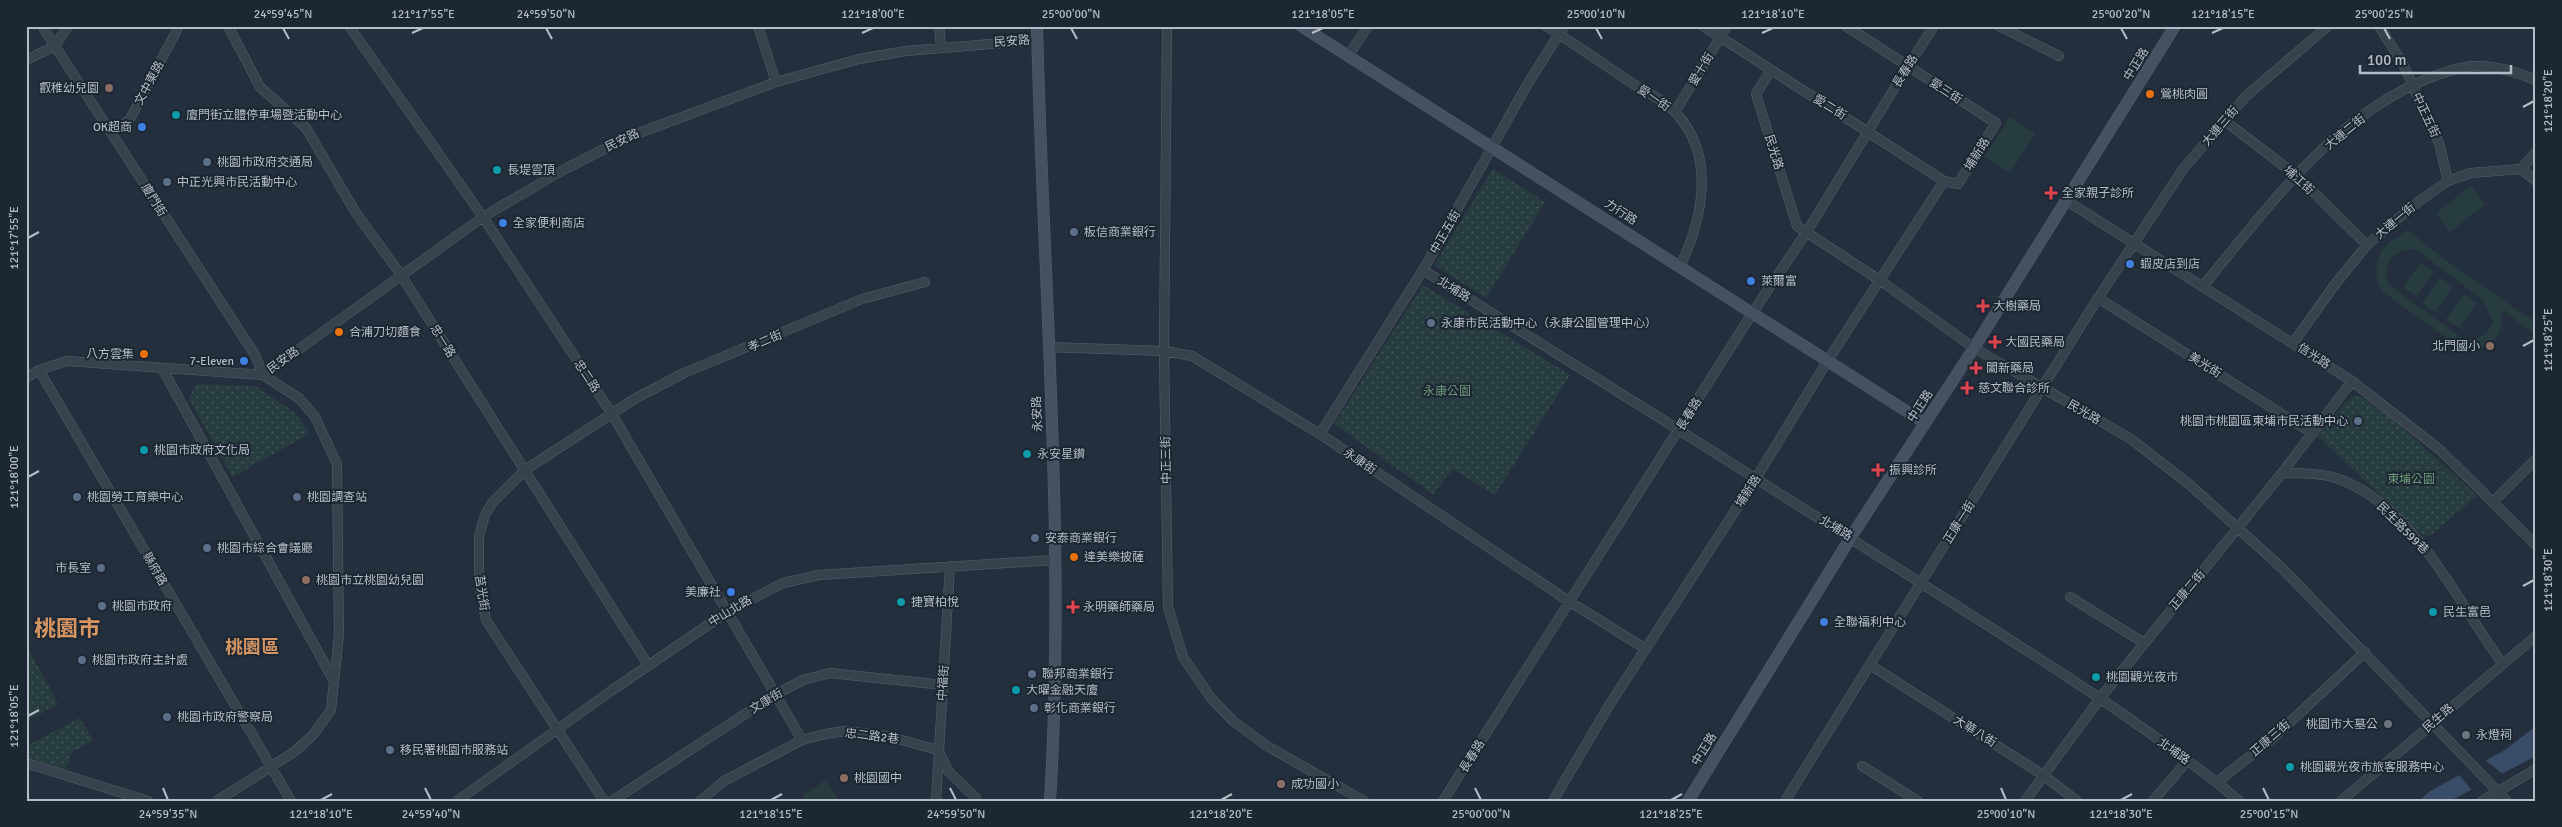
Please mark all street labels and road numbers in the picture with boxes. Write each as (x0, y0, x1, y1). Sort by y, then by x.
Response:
street label: 民安路 (994, 33, 1031, 50)
street label: 中正路 (2121, 45, 2152, 84)
street label: 愛十街 (1686, 50, 1717, 89)
street label: 長春路 (1890, 52, 1921, 91)
street label: 文中東路 (132, 59, 167, 108)
street label: 愛三街 (1927, 75, 1965, 108)
street label: 愛一街 (1635, 82, 1673, 115)
street label: 中正五街 (2409, 90, 2442, 140)
street label: 愛二街 (1810, 92, 1849, 123)
street label: 大連三街 (2199, 103, 2242, 149)
street label: 大連二街 (2322, 111, 2369, 153)
street label: 民安路 (603, 126, 642, 155)
street label: 民光路 (1761, 133, 1786, 172)
street label: 埔新路 (1962, 135, 1993, 174)
street label: 埔江街 (2280, 163, 2317, 198)
street label: 廈門街 (138, 181, 169, 220)
street label: 力行路 (1602, 196, 1640, 229)
street label: 大連一街 (2372, 200, 2419, 243)
street label: 中正五街 (1427, 208, 1464, 257)
street label: 北埔路 (1434, 274, 1473, 305)
street label: 忠一路 (427, 322, 458, 361)
street label: 孝二街 (746, 328, 785, 355)
street label: 信光路 (2295, 340, 2333, 373)
street label: 民安路 (264, 344, 302, 377)
street label: 美光街 (2185, 350, 2224, 381)
street label: 忠二路 (570, 357, 603, 395)
street label: 中正路 (1904, 387, 1937, 425)
street label: 長春路 (1674, 395, 1705, 434)
street label: 永安路 (1029, 396, 1046, 432)
street label: 民光路 (2064, 397, 2103, 428)
street label: 中正三街 (1159, 436, 1174, 484)
street label: 永康街 (1341, 445, 1379, 478)
street label: 埔新路 (1732, 472, 1765, 510)
street label: 正康一街 (1940, 498, 1979, 547)
street label: 民生路599巷 (2373, 499, 2432, 558)
street label: 北埔路 (1816, 513, 1855, 544)
street label: 縣府路 (139, 550, 170, 589)
street label: 正康二街 (2166, 567, 2209, 614)
street label: 莒光街 (471, 574, 492, 612)
street label: 中山北路 (706, 593, 755, 630)
street label: 中福街 (935, 665, 952, 702)
street label: 文康街 (747, 686, 786, 717)
street label: 民生路 (2420, 701, 2457, 736)
street label: 大華八街 (1950, 712, 1999, 751)
street label: 正康三街 (2247, 717, 2293, 760)
street label: 忠二路2巷 (844, 726, 900, 747)
street label: 中正路 (1689, 730, 1720, 769)
street label: 北埔路 (2155, 735, 2193, 768)
street label: 長春路 (1457, 737, 1488, 776)

